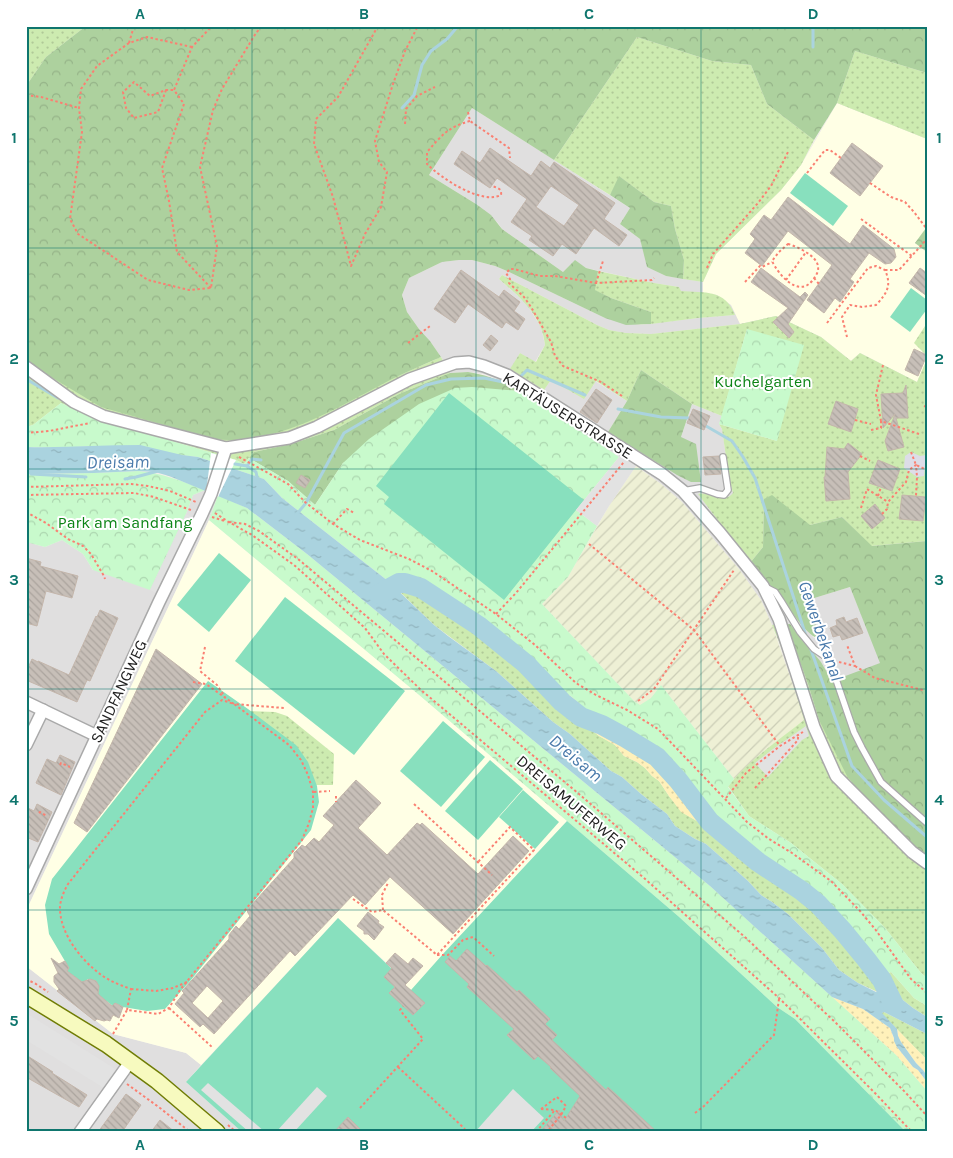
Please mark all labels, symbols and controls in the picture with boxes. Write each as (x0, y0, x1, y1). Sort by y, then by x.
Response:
text: A (135, 4, 145, 23)
text: B (359, 4, 369, 23)
text: C (584, 4, 594, 23)
text: D (808, 4, 819, 23)
text: 1 (11, 128, 17, 147)
text: 1 (936, 128, 942, 147)
text: 2 (9, 349, 19, 368)
text: 2 (934, 349, 944, 368)
street label: KARTÄUSERSTRASSE (499, 368, 636, 463)
park label: Kuchelgarten (714, 372, 812, 391)
water label: Dreisam (86, 450, 150, 474)
park label: Park am Sandfang (58, 513, 192, 532)
text: 3 (9, 570, 19, 589)
text: 3 (934, 570, 944, 589)
water label: Gewerbekanal (794, 578, 849, 684)
street label: SANDFANGWEG (86, 636, 151, 746)
water label: Dreisam (545, 729, 607, 787)
street label: DREISAMUFERWEG (513, 751, 630, 854)
text: 4 (9, 790, 19, 809)
text: 4 (934, 790, 944, 809)
text: 5 (9, 1011, 19, 1030)
text: 5 (934, 1011, 944, 1030)
text: A (135, 1135, 145, 1154)
text: B (359, 1135, 369, 1154)
text: C (584, 1135, 594, 1154)
text: D (808, 1135, 819, 1154)

